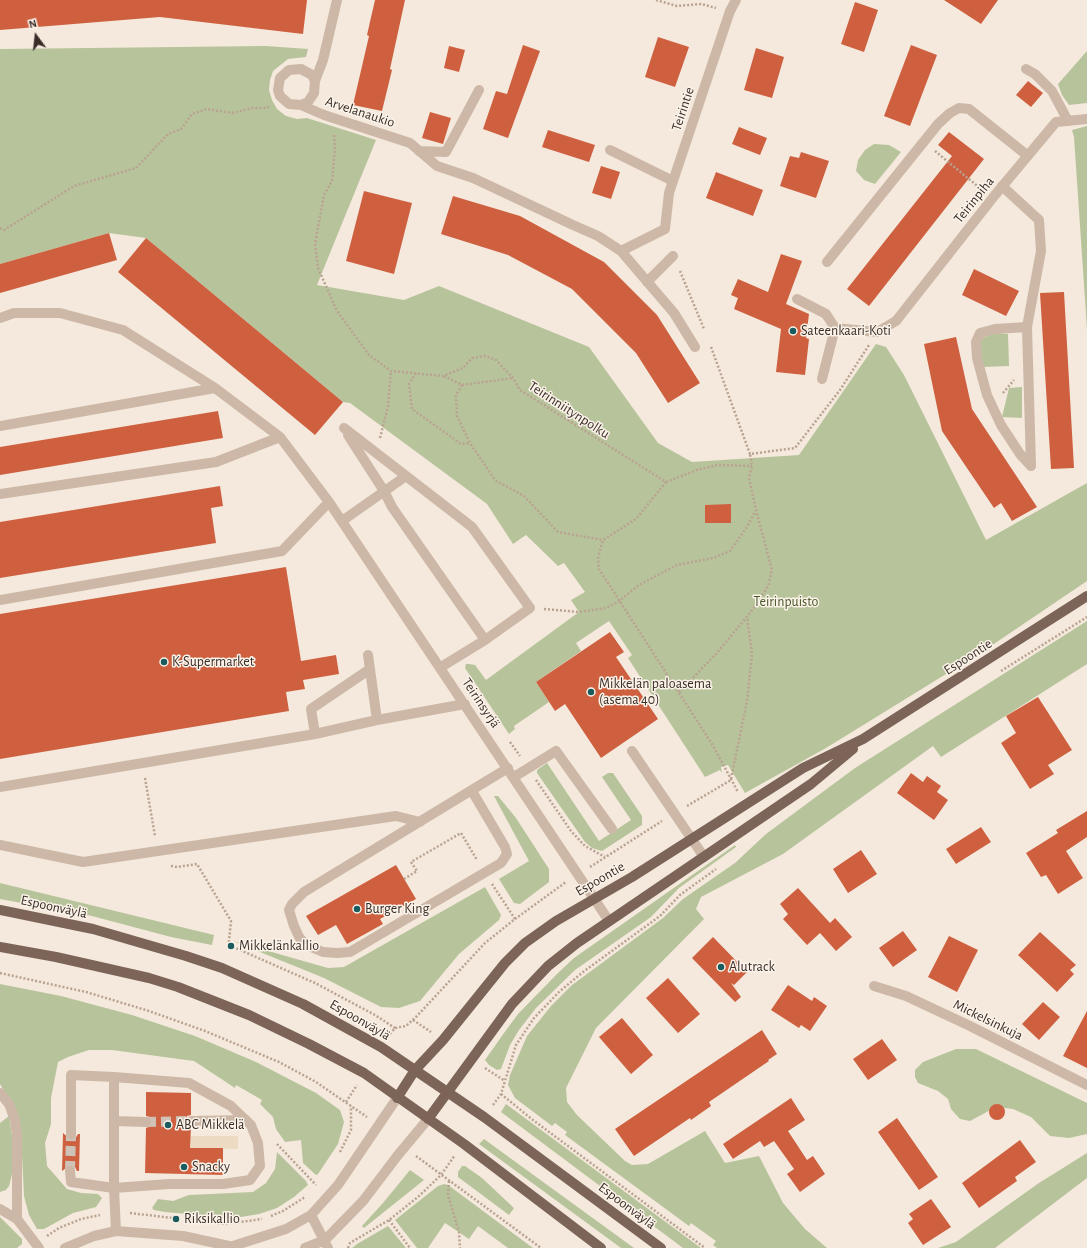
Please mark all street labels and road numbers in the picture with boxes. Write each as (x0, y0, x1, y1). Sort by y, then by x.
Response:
street label: Teirintie (668, 85, 698, 133)
street label: Arvelanaukio (323, 93, 397, 131)
street label: Teirinpiha (950, 173, 998, 227)
street label: Teirinniitynpolku (525, 378, 613, 442)
street label: Espoontie (941, 635, 995, 679)
street label: Teirinsyrjä (458, 675, 504, 731)
street label: Espoontie (572, 858, 628, 900)
street label: Espoonväylä (19, 892, 89, 922)
street label: Espoonväylä (327, 996, 393, 1044)
street label: Mickelsinkuja (950, 996, 1026, 1044)
street label: Espoonväylä (595, 1179, 659, 1233)

